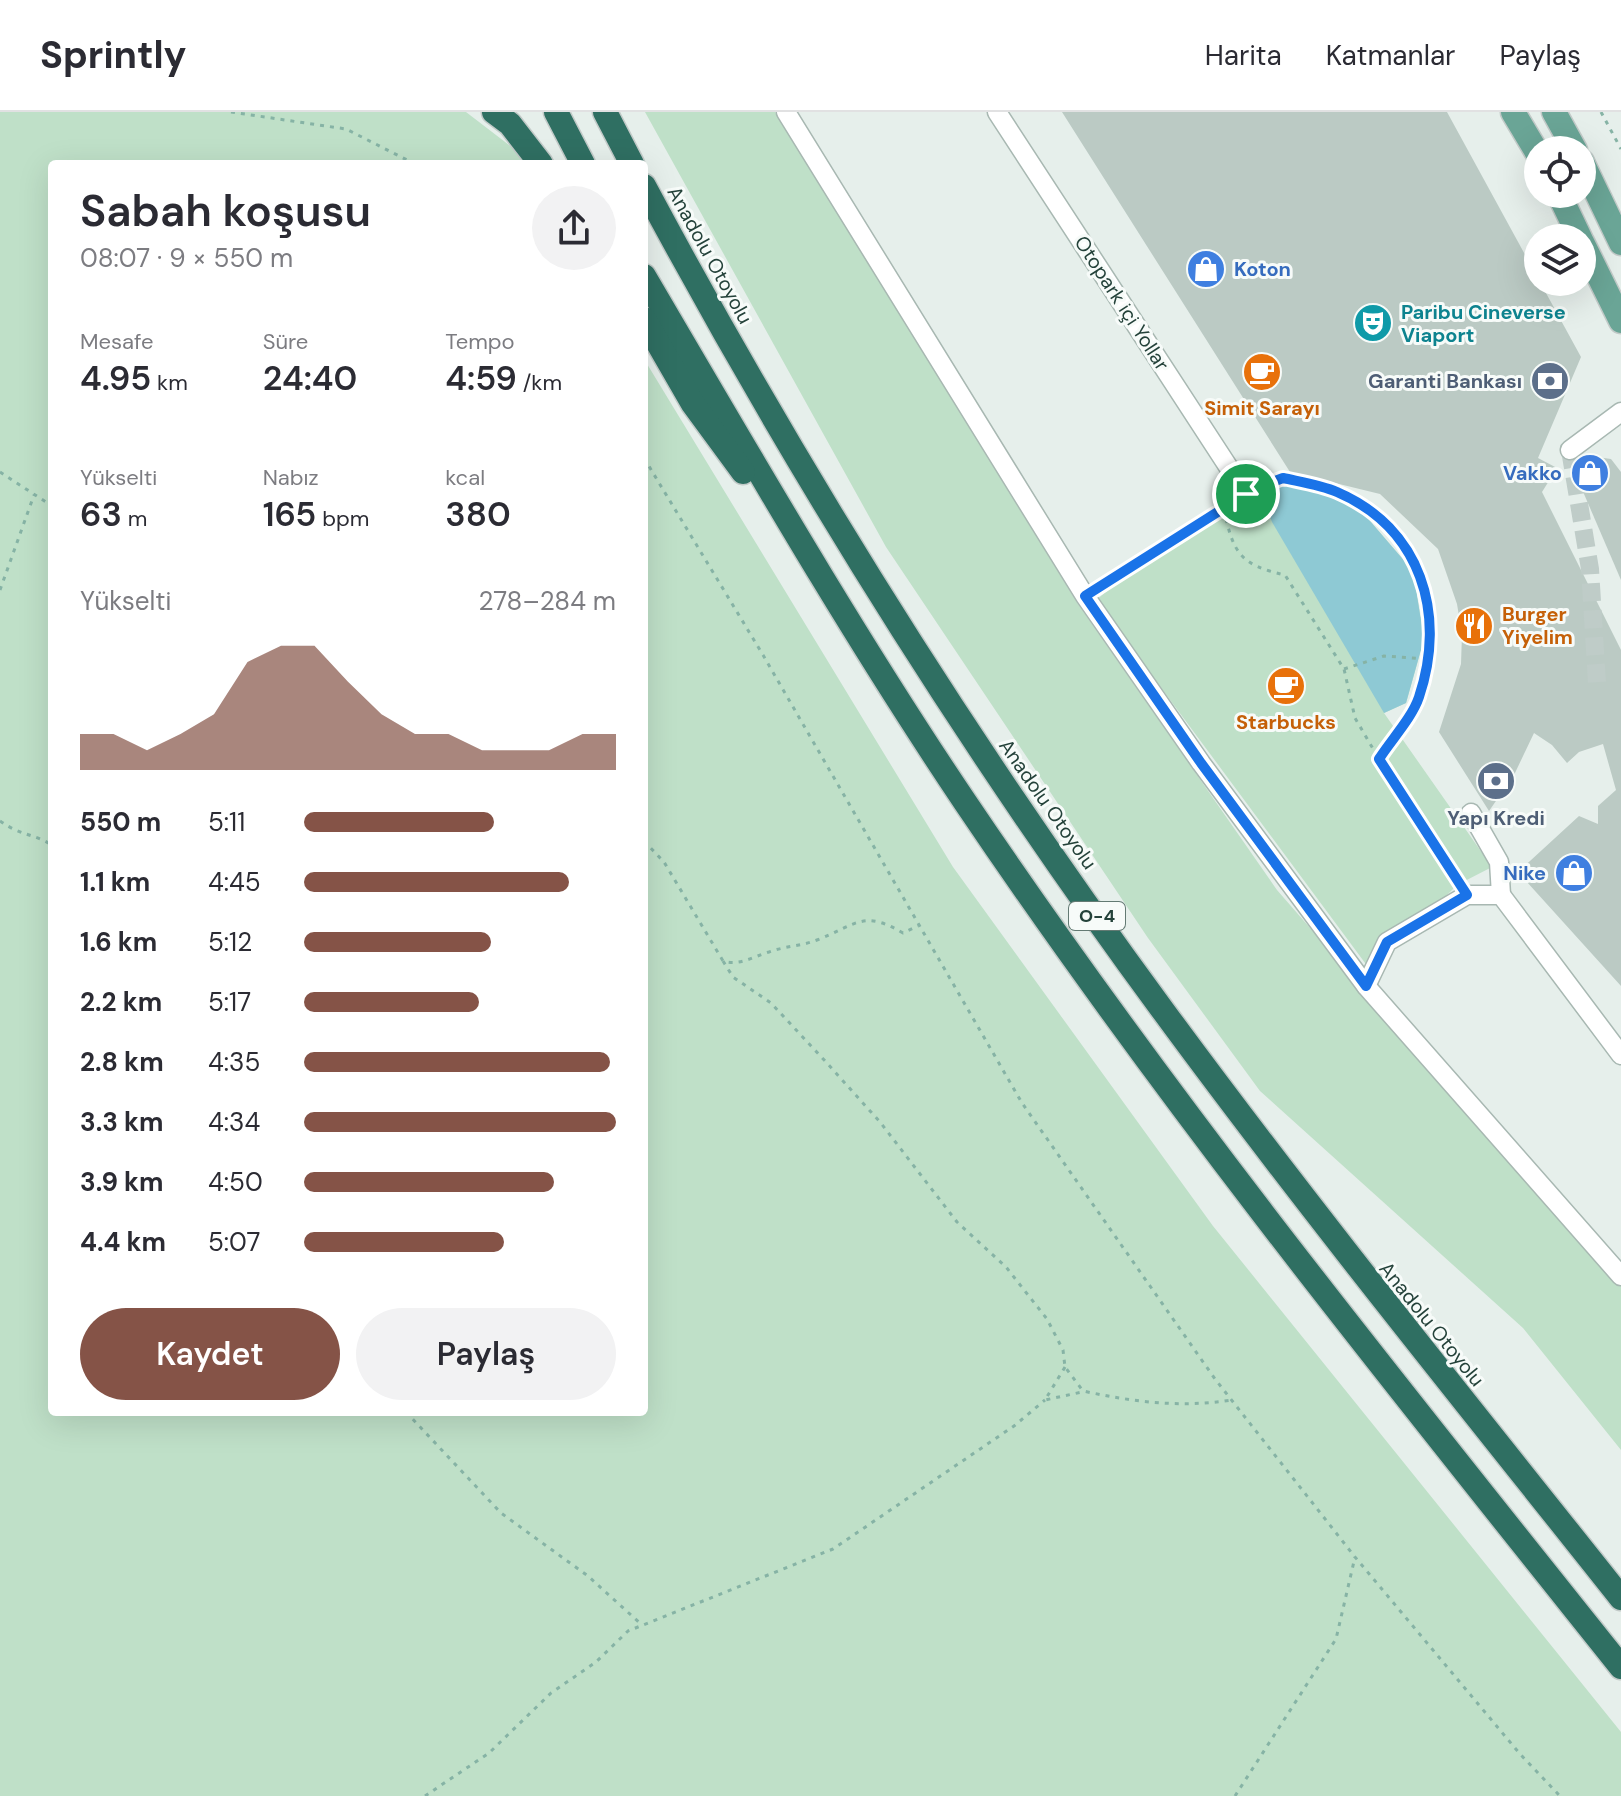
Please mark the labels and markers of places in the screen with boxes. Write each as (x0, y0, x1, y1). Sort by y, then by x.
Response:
shop icon: Koton (1185, 248, 1227, 290)
place label: Koton (1234, 256, 1291, 282)
place label: Paribu Cineverse Viaport (1401, 299, 1566, 348)
theatre icon: Paribu Cineverse Viaport (1352, 302, 1394, 344)
cafe icon: Simit Sarayı (1241, 351, 1283, 393)
bank icon: Garanti Bankası (1529, 360, 1571, 402)
place label: Garanti Bankası (1368, 368, 1522, 394)
place label: Simit Sarayı (1204, 395, 1320, 421)
shop icon: Vakko (1569, 452, 1611, 494)
pin (1212, 460, 1280, 528)
place label: Vakko (1503, 460, 1562, 486)
place label: Burger Yiyelim (1502, 601, 1573, 650)
restaurant icon: Burger Yiyelim (1453, 605, 1495, 647)
cafe icon: Starbucks (1265, 665, 1307, 707)
place label: Starbucks (1236, 709, 1336, 735)
bank icon: Yapı Kredi (1475, 760, 1517, 802)
place label: Yapı Kredi (1447, 805, 1545, 831)
shop icon: Nike (1553, 852, 1595, 894)
place label: Nike (1503, 860, 1546, 886)

